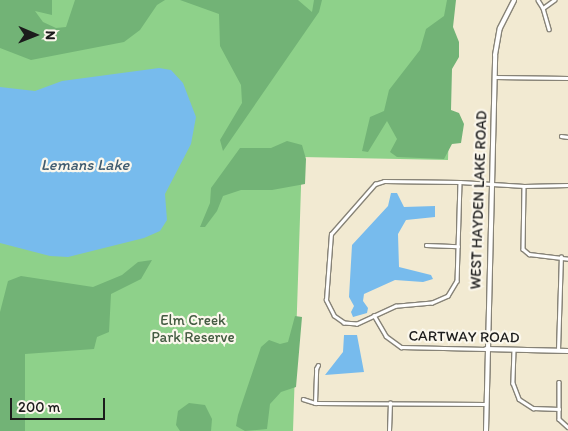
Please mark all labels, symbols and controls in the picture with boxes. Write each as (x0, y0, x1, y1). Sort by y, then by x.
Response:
north arrow (10, 10, 60, 60)
text: N (42, 30, 59, 40)
street label: WEST HAYDEN LAKE ROAD (467, 110, 491, 290)
water label: Lemans Lake (41, 155, 129, 175)
park label: Elm Creek Park Reserve (152, 311, 234, 346)
street label: CARTWAY ROAD (409, 327, 519, 347)
scale bar (12, 388, 108, 420)
text: 200 m (18, 398, 60, 416)

